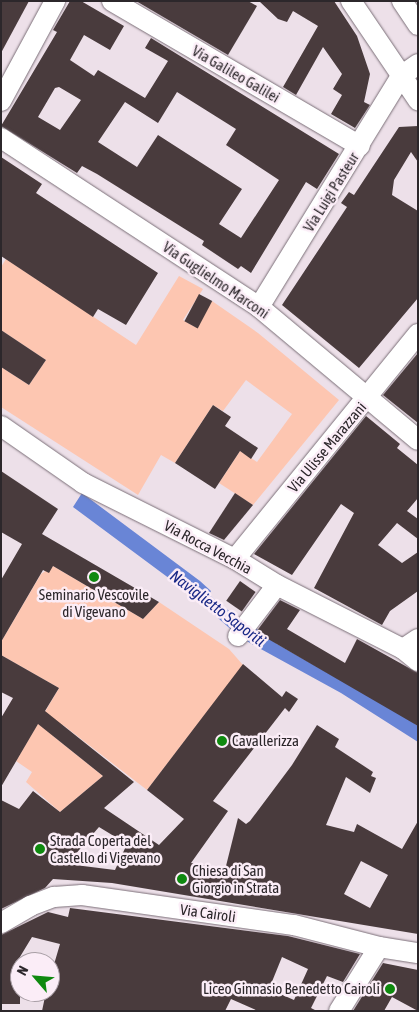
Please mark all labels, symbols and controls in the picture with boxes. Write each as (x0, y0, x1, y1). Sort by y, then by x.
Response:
street label: Via Galileo Galilei (189, 42, 283, 106)
street label: Via Luigi Pasteur (299, 149, 363, 235)
street label: Via Guglielmo Marconi (159, 238, 273, 322)
street label: Via Ulisse Marazzani (284, 398, 370, 496)
street label: Via Rocca Vecchia (161, 516, 255, 578)
water label: Naviglietto Saporiti (166, 566, 270, 650)
marker: Seminario Vescovile di Vigevano (88, 571, 100, 583)
place label: Seminario Vescovile di Vigevano (39, 585, 149, 620)
place label: Cavallerizza (232, 732, 299, 750)
marker: Cavallerizza (216, 735, 228, 747)
place label: Strada Coperta del Castello di Vigevano (50, 831, 160, 866)
marker: Strada Coperta del Castello di Vigevano (34, 843, 46, 855)
place label: Chiesa di San Giorgio in Strata (192, 861, 279, 896)
marker: Chiesa di San Giorgio in Strata (176, 873, 188, 885)
street label: Via Cairoli (179, 900, 237, 926)
north arrow (10, 952, 60, 1002)
text: N (14, 963, 32, 978)
place label: Liceo Ginnasio Benedetto Cairoli (203, 980, 380, 998)
marker: Liceo Ginnasio Benedetto Cairoli (384, 983, 396, 995)

